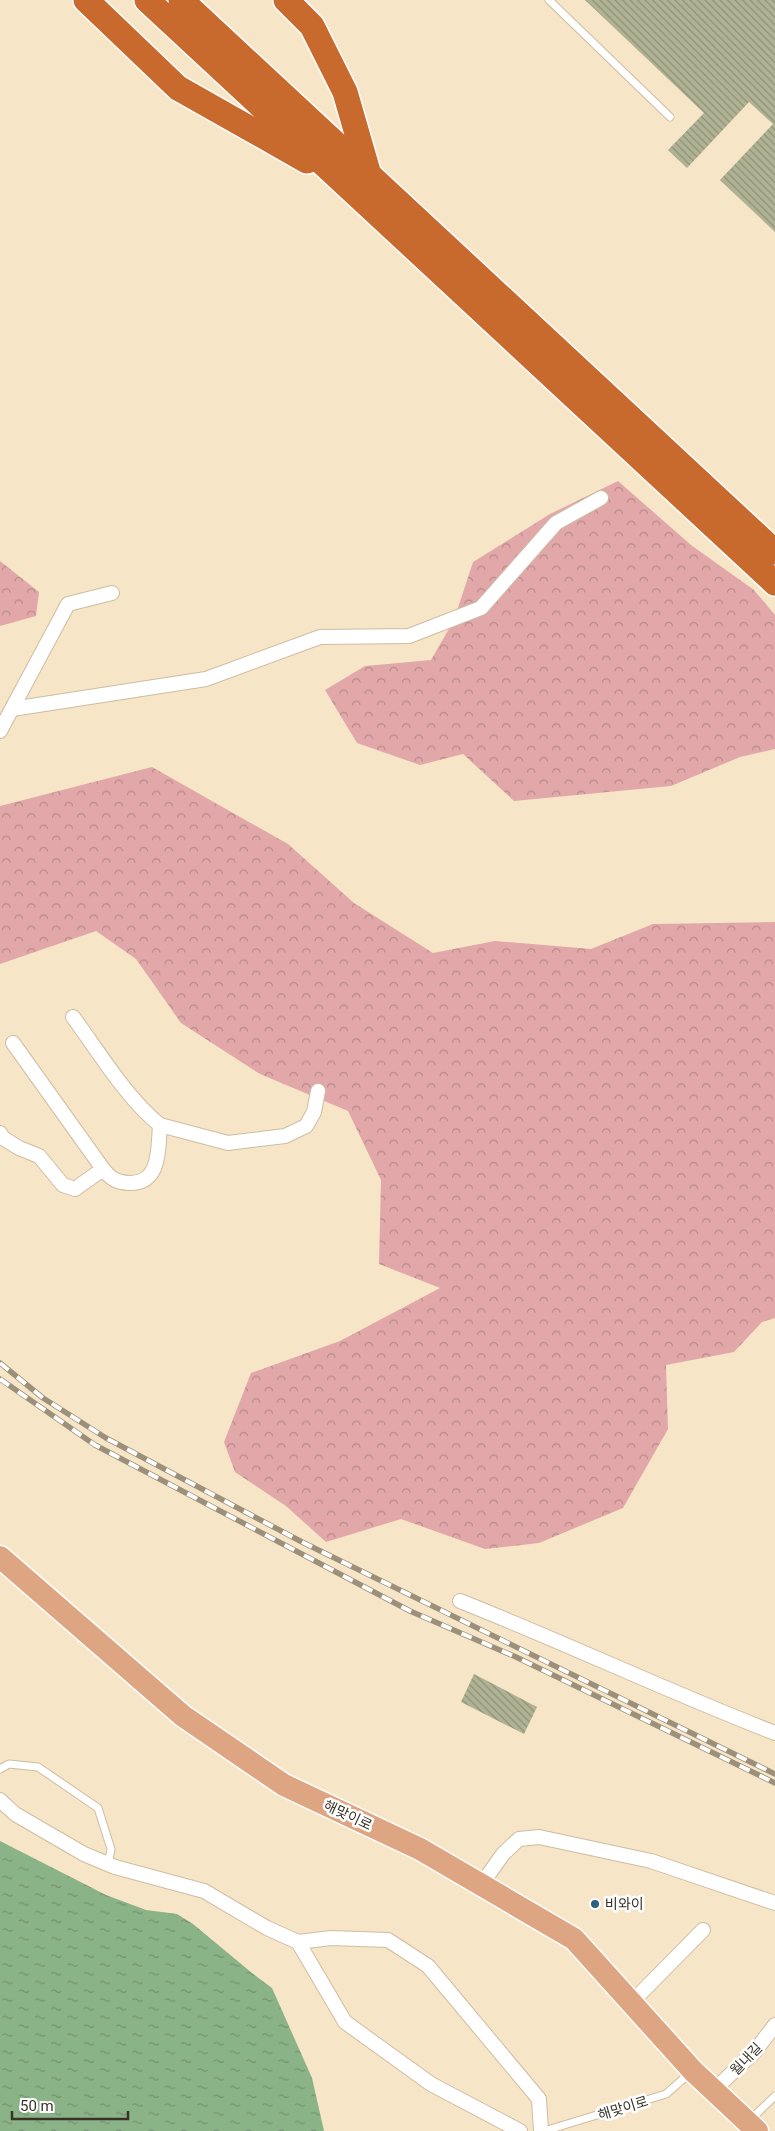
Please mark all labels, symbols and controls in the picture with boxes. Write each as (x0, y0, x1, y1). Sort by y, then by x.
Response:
street label: 해맞이로 (321, 1797, 375, 1833)
place label: 비와이 (605, 1896, 644, 1912)
marker: 비와이 (589, 1898, 601, 1910)
street label: 월내길 (727, 2040, 765, 2078)
scale bar (12, 2088, 129, 2120)
street label: 해맞이로 (596, 2093, 650, 2123)
text: 50 m (20, 2097, 54, 2115)

